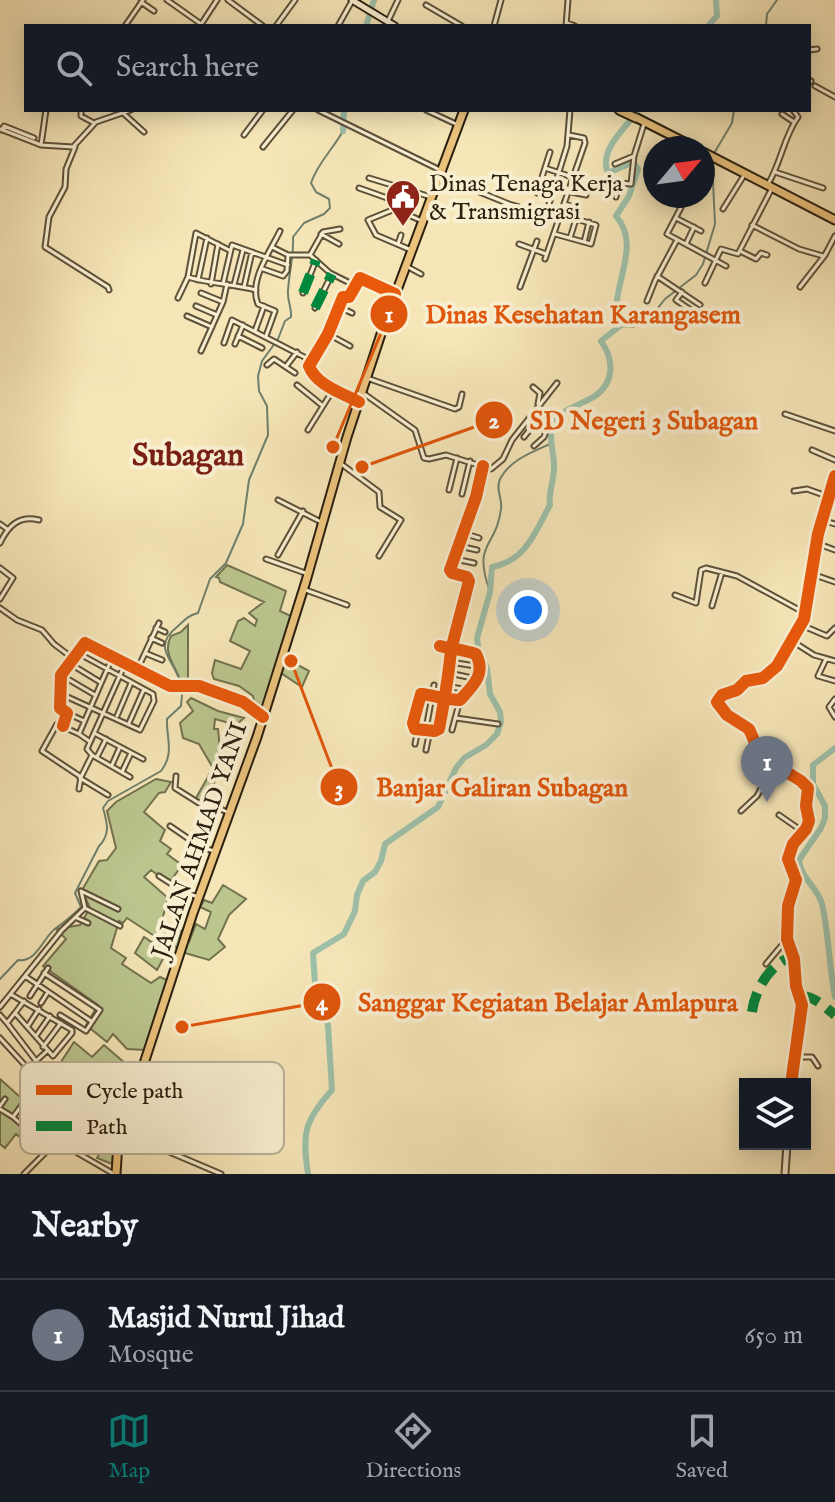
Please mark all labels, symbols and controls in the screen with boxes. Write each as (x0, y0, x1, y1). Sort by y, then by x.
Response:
search box (24, 24, 811, 112)
icon: search (52, 46, 96, 90)
text: Search here (116, 49, 259, 87)
north arrow (643, 136, 715, 208)
place label: Dinas Tenaga Kerja & Transmigrasi (429, 169, 624, 228)
public building icon: Dinas Tenaga Kerja & Transmigrasi (384, 178, 422, 228)
callout: Dinas Kesehatan Karangasem (369, 289, 756, 339)
text: Dinas Kesehatan Karangasem (425, 299, 741, 332)
text: 1 (385, 300, 394, 331)
callout: SD Negeri 3 Subagan (474, 395, 774, 445)
text: SD Negeri 3 Subagan (530, 405, 758, 438)
text: 2 (488, 406, 500, 437)
district label: Subagan (132, 436, 244, 477)
your location (508, 590, 548, 630)
street label: JALAN AHMAD YANI (144, 718, 255, 966)
pin: 1 (741, 736, 793, 802)
callout: Banjar Galiran Subagan (319, 762, 644, 812)
text: Banjar Galiran Subagan (376, 772, 628, 805)
text: 3 (335, 774, 343, 805)
callout: Sanggar Kegiatan Belajar Amlapura (302, 977, 754, 1027)
text: Sanggar Kegiatan Belajar Amlapura (358, 987, 739, 1020)
text: 4 (316, 988, 329, 1019)
legend (20, 1062, 284, 1154)
text: Cycle path (86, 1078, 183, 1106)
map controls (739, 1078, 811, 1150)
button: layers (739, 1078, 811, 1150)
text: Path (86, 1114, 128, 1142)
text: Nearby (32, 1205, 138, 1248)
text: Masjid Nurul Jihad (108, 1300, 344, 1338)
text: 1 (53, 1319, 63, 1352)
text: 650 m (744, 1319, 803, 1352)
text: Mosque (108, 1338, 194, 1371)
tab: Map (107, 1409, 151, 1485)
tab: Directions (366, 1409, 461, 1485)
tab: Saved (676, 1409, 728, 1485)

